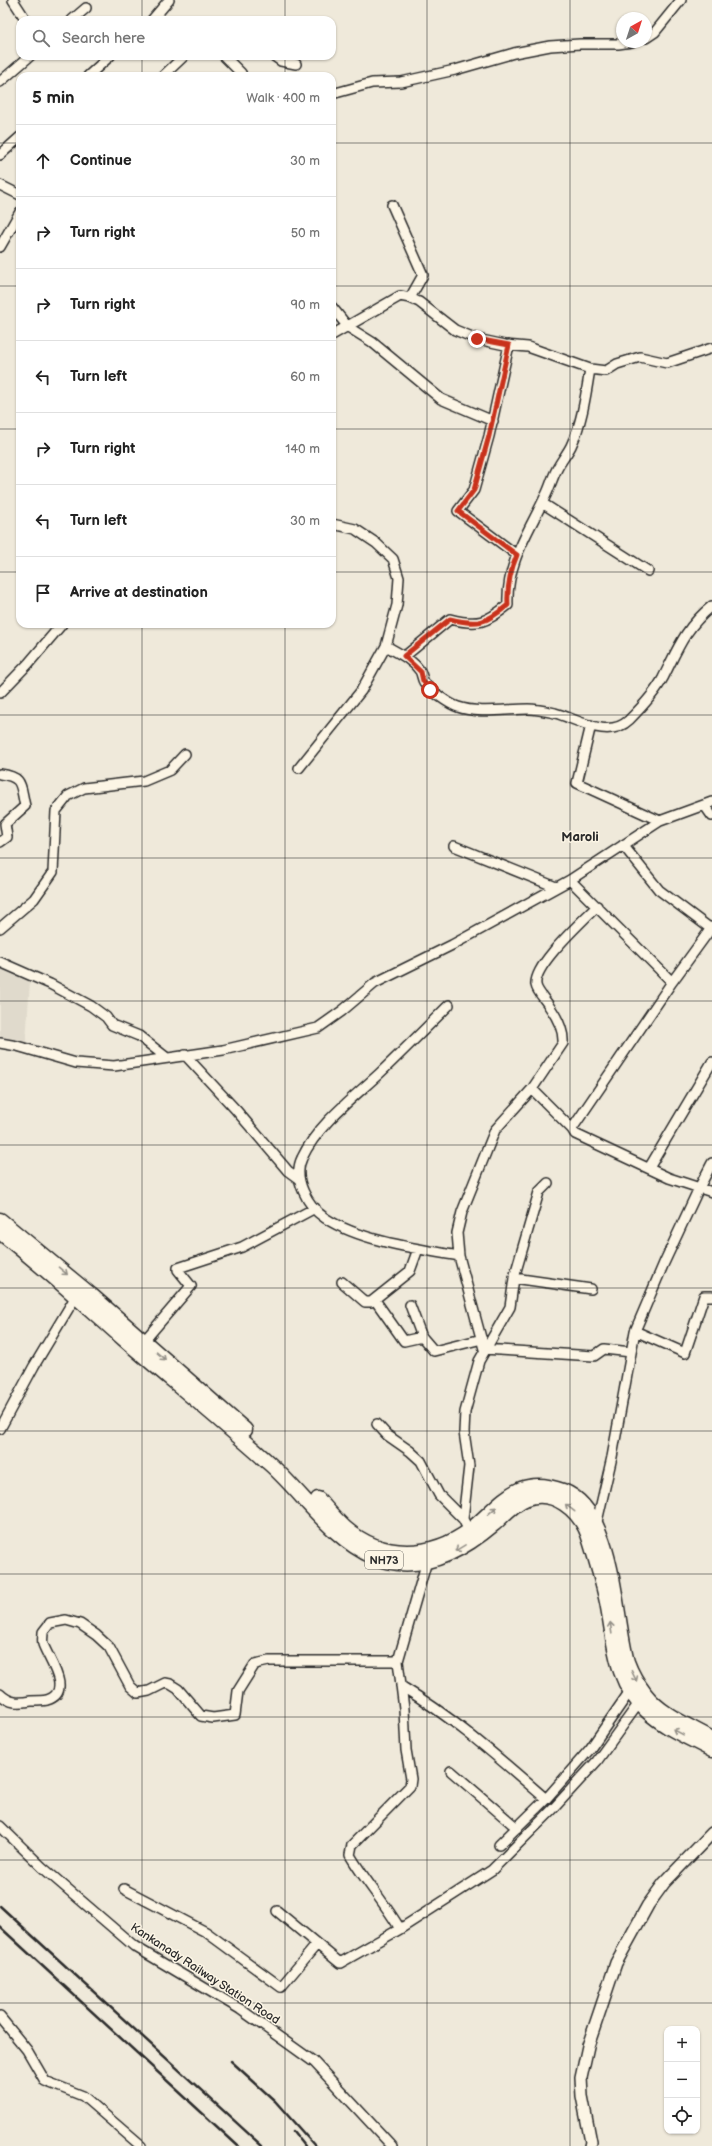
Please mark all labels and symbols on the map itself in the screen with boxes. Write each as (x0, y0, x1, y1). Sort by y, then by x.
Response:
north arrow (616, 12, 652, 48)
route end (468, 330, 486, 348)
route start (421, 681, 439, 699)
district label: Maroli (561, 829, 599, 845)
one-way arrow (57, 1267, 68, 1276)
one-way arrow (156, 1352, 166, 1361)
one-way arrow (564, 1504, 575, 1512)
one-way arrow (487, 1507, 498, 1516)
one-way arrow (454, 1545, 466, 1553)
road number: NH73 (365, 1551, 403, 1569)
one-way arrow (607, 1622, 615, 1635)
one-way arrow (631, 1669, 638, 1681)
one-way arrow (672, 1728, 684, 1735)
street label: Kankanady Railway Station Road (128, 1920, 283, 2028)

